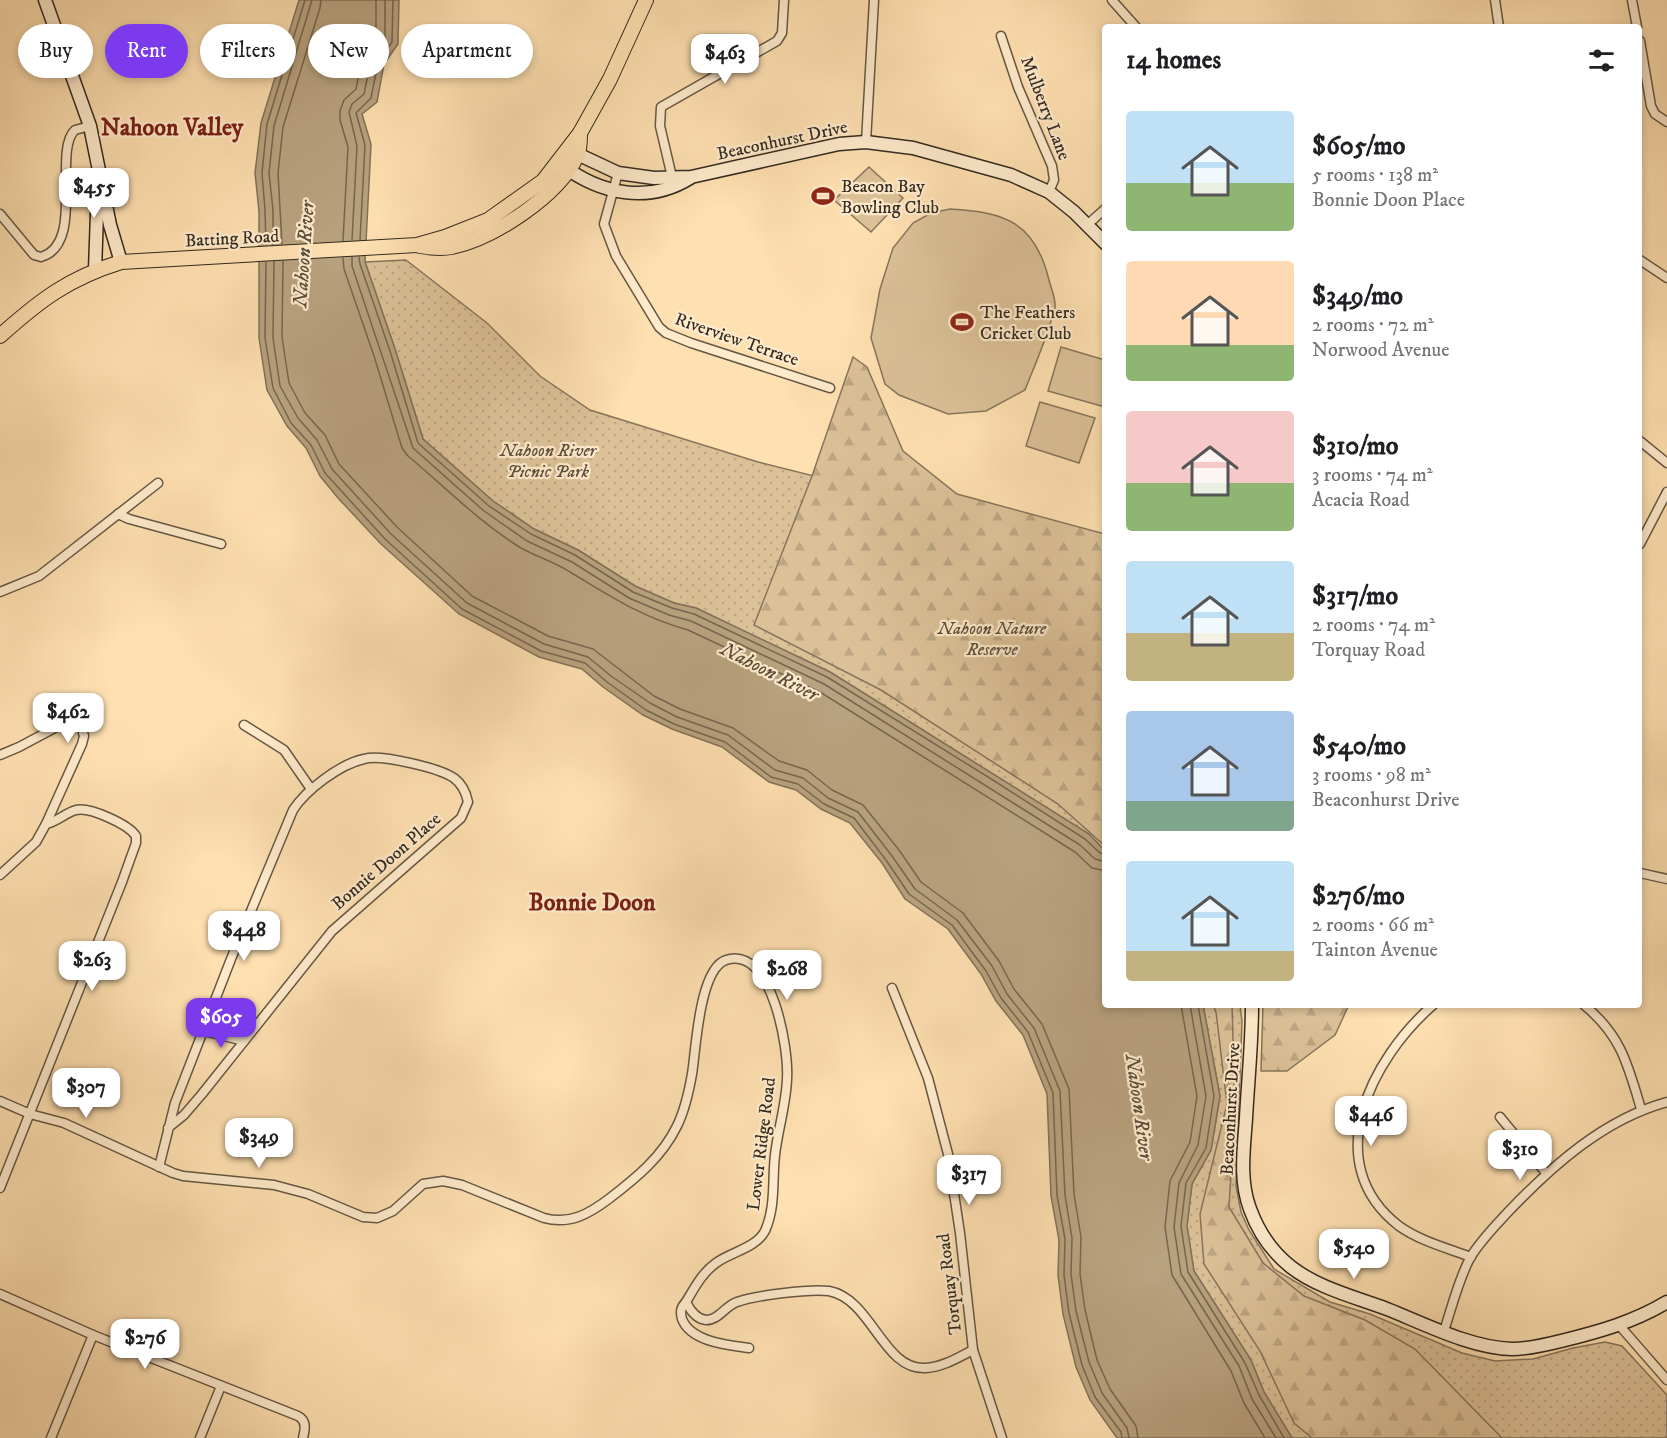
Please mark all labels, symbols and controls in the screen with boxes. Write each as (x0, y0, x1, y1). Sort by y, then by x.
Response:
chip: Buy (18, 24, 93, 78)
chip: Rent (105, 24, 188, 78)
chip: Filters (200, 24, 296, 78)
chip: New (308, 24, 389, 78)
chip: Apartment (401, 24, 533, 78)
pin: $463 (689, 34, 761, 85)
text: $463 (705, 41, 745, 66)
text: 14 homes (1126, 44, 1221, 77)
icon: filters (1585, 44, 1618, 77)
street label: Mulberry Lane (1015, 53, 1075, 163)
district label: Nahoon Valley (101, 113, 244, 143)
street label: Beaconhurst Drive (715, 116, 849, 166)
text: $605/mo (1312, 130, 1405, 163)
icon: home (1174, 135, 1246, 207)
text: 5 rooms · 138 m² (1312, 163, 1438, 188)
pin: $455 (58, 168, 130, 219)
text: $455 (73, 175, 115, 200)
place label: Beacon Bay Bowling Club (841, 176, 939, 219)
sports icon: Beacon Bay Bowling Club (810, 183, 836, 209)
text: Bonnie Doon Place (1312, 188, 1465, 213)
water label: Nahoon River (288, 198, 321, 309)
street label: Batting Road (184, 226, 280, 252)
text: $349/mo (1312, 280, 1403, 313)
icon: home (1174, 285, 1246, 357)
place label: The Feathers Cricket Club (980, 302, 1075, 345)
street label: Riverview Terrace (672, 308, 802, 371)
sports icon: The Feathers Cricket Club (949, 309, 975, 335)
text: 2 rooms · 72 m² (1312, 313, 1434, 338)
text: Norwood Avenue (1312, 338, 1449, 363)
text: $310/mo (1312, 430, 1399, 463)
icon: home (1174, 435, 1246, 507)
park label: Nahoon River Picnic Park (499, 440, 598, 483)
text: 3 rooms · 74 m² (1312, 463, 1433, 488)
text: Acacia Road (1312, 488, 1410, 513)
text: $317/mo (1312, 580, 1398, 613)
icon: home (1174, 585, 1246, 657)
text: 2 rooms · 74 m² (1312, 613, 1435, 638)
park label: Nahoon Nature Reserve (937, 618, 1047, 661)
water label: Nahoon River (715, 637, 824, 709)
text: Torquay Road (1312, 638, 1425, 663)
pin: $462 (32, 693, 104, 744)
text: $462 (47, 700, 89, 725)
text: $540/mo (1312, 730, 1406, 763)
icon: home (1174, 735, 1246, 807)
text: 3 rooms · 98 m² (1312, 763, 1431, 788)
text: Beaconhurst Drive (1312, 788, 1460, 813)
street label: Bonnie Doon Place (327, 808, 446, 915)
text: $276/mo (1312, 880, 1405, 913)
icon: home (1174, 885, 1246, 957)
district label: Bonnie Doon (529, 888, 656, 918)
pin: $448 (208, 911, 280, 962)
text: 2 rooms · 66 m² (1312, 913, 1434, 938)
text: $448 (222, 918, 266, 943)
text: Tainton Avenue (1312, 938, 1438, 963)
pin: $263 (56, 941, 128, 992)
text: $263 (73, 948, 111, 973)
pin: $268 (751, 950, 823, 1001)
text: $268 (766, 957, 808, 982)
pin: $605 (185, 998, 257, 1049)
text: $605 (200, 1005, 242, 1030)
street label: Beaconhurst Drive (1217, 1042, 1245, 1176)
water label: Nahoon River (1119, 1052, 1159, 1164)
pin: $307 (50, 1068, 122, 1119)
text: $307 (66, 1075, 106, 1100)
street label: Lower Ridge Road (743, 1076, 781, 1212)
pin: $446 (1335, 1096, 1407, 1147)
text: $446 (1349, 1103, 1393, 1128)
pin: $349 (223, 1118, 295, 1169)
text: $349 (239, 1125, 279, 1150)
pin: $310 (1484, 1130, 1556, 1181)
text: $310 (1502, 1137, 1538, 1162)
pin: $317 (933, 1155, 1005, 1206)
text: $317 (951, 1162, 987, 1187)
pin: $540 (1318, 1229, 1390, 1280)
street label: Torquay Road (933, 1232, 967, 1336)
text: $540 (1333, 1236, 1375, 1261)
pin: $276 (109, 1319, 181, 1370)
text: $276 (124, 1326, 166, 1351)

